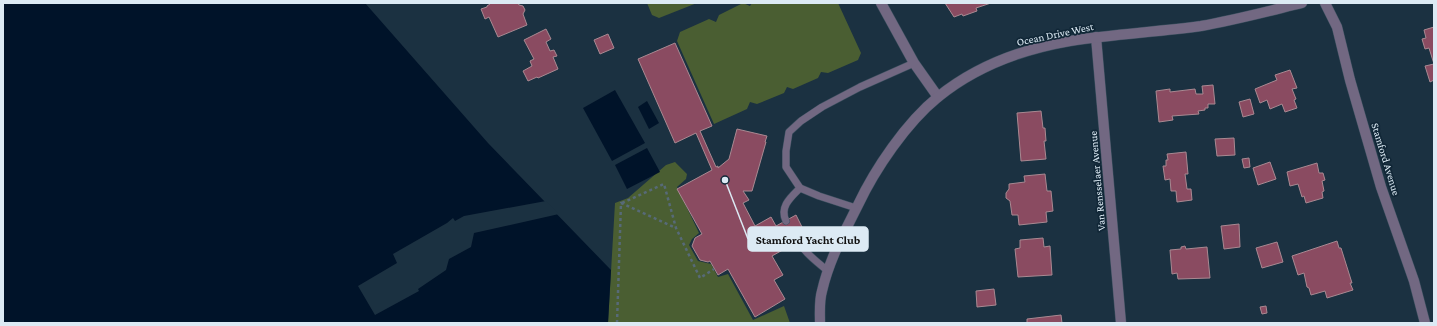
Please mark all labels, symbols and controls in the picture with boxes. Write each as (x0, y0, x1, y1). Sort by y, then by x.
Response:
street label: Ocean Drive West (1016, 20, 1095, 48)
street label: Stamford Avenue (1369, 121, 1403, 197)
street label: Van Rensselaer Avenue (1087, 130, 1107, 231)
callout: Stamford Yacht Club (748, 227, 868, 251)
text: Stamford Yacht Club (756, 233, 861, 247)

